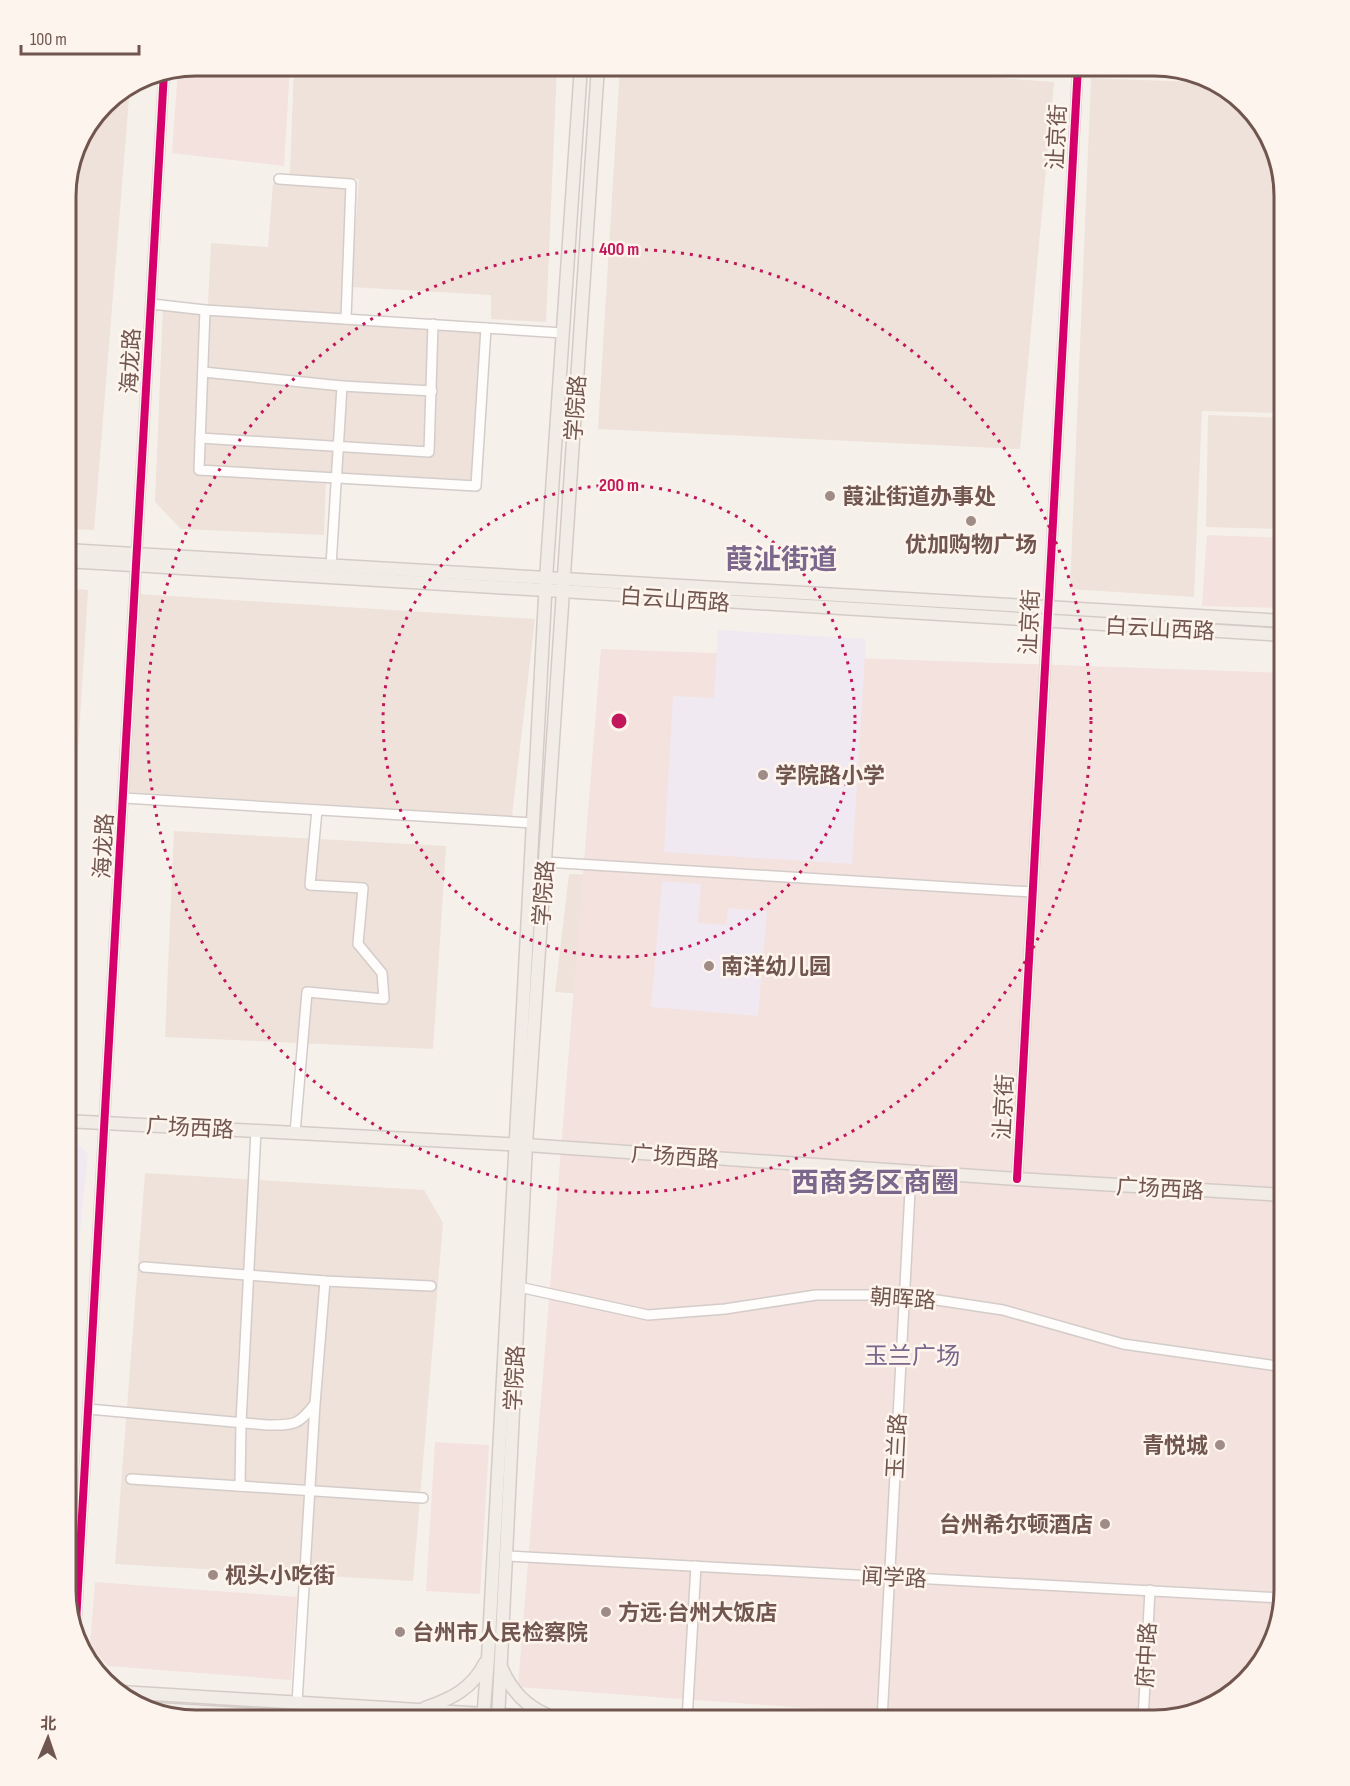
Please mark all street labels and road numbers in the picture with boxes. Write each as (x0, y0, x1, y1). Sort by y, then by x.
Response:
street label: 沚京街 (1042, 103, 1073, 171)
street label: 海龙路 (116, 327, 147, 395)
street label: 学院路 (561, 374, 592, 442)
street label: 白云山西路 (619, 583, 731, 618)
street label: 沚京街 (1015, 588, 1046, 656)
street label: 白云山西路 (1104, 613, 1216, 646)
street label: 海龙路 (89, 812, 120, 880)
street label: 学院路 (529, 859, 560, 927)
street label: 沚京街 (989, 1073, 1020, 1141)
street label: 广场西路 (145, 1113, 235, 1144)
street label: 广场西路 (630, 1141, 720, 1174)
street label: 广场西路 (1115, 1174, 1205, 1205)
street label: 朝晖路 (869, 1284, 937, 1315)
street label: 学院路 (500, 1344, 531, 1412)
street label: 玉兰路 (882, 1412, 913, 1480)
street label: 闻学路 (860, 1563, 928, 1594)
street label: 府中路 (1132, 1621, 1163, 1689)

